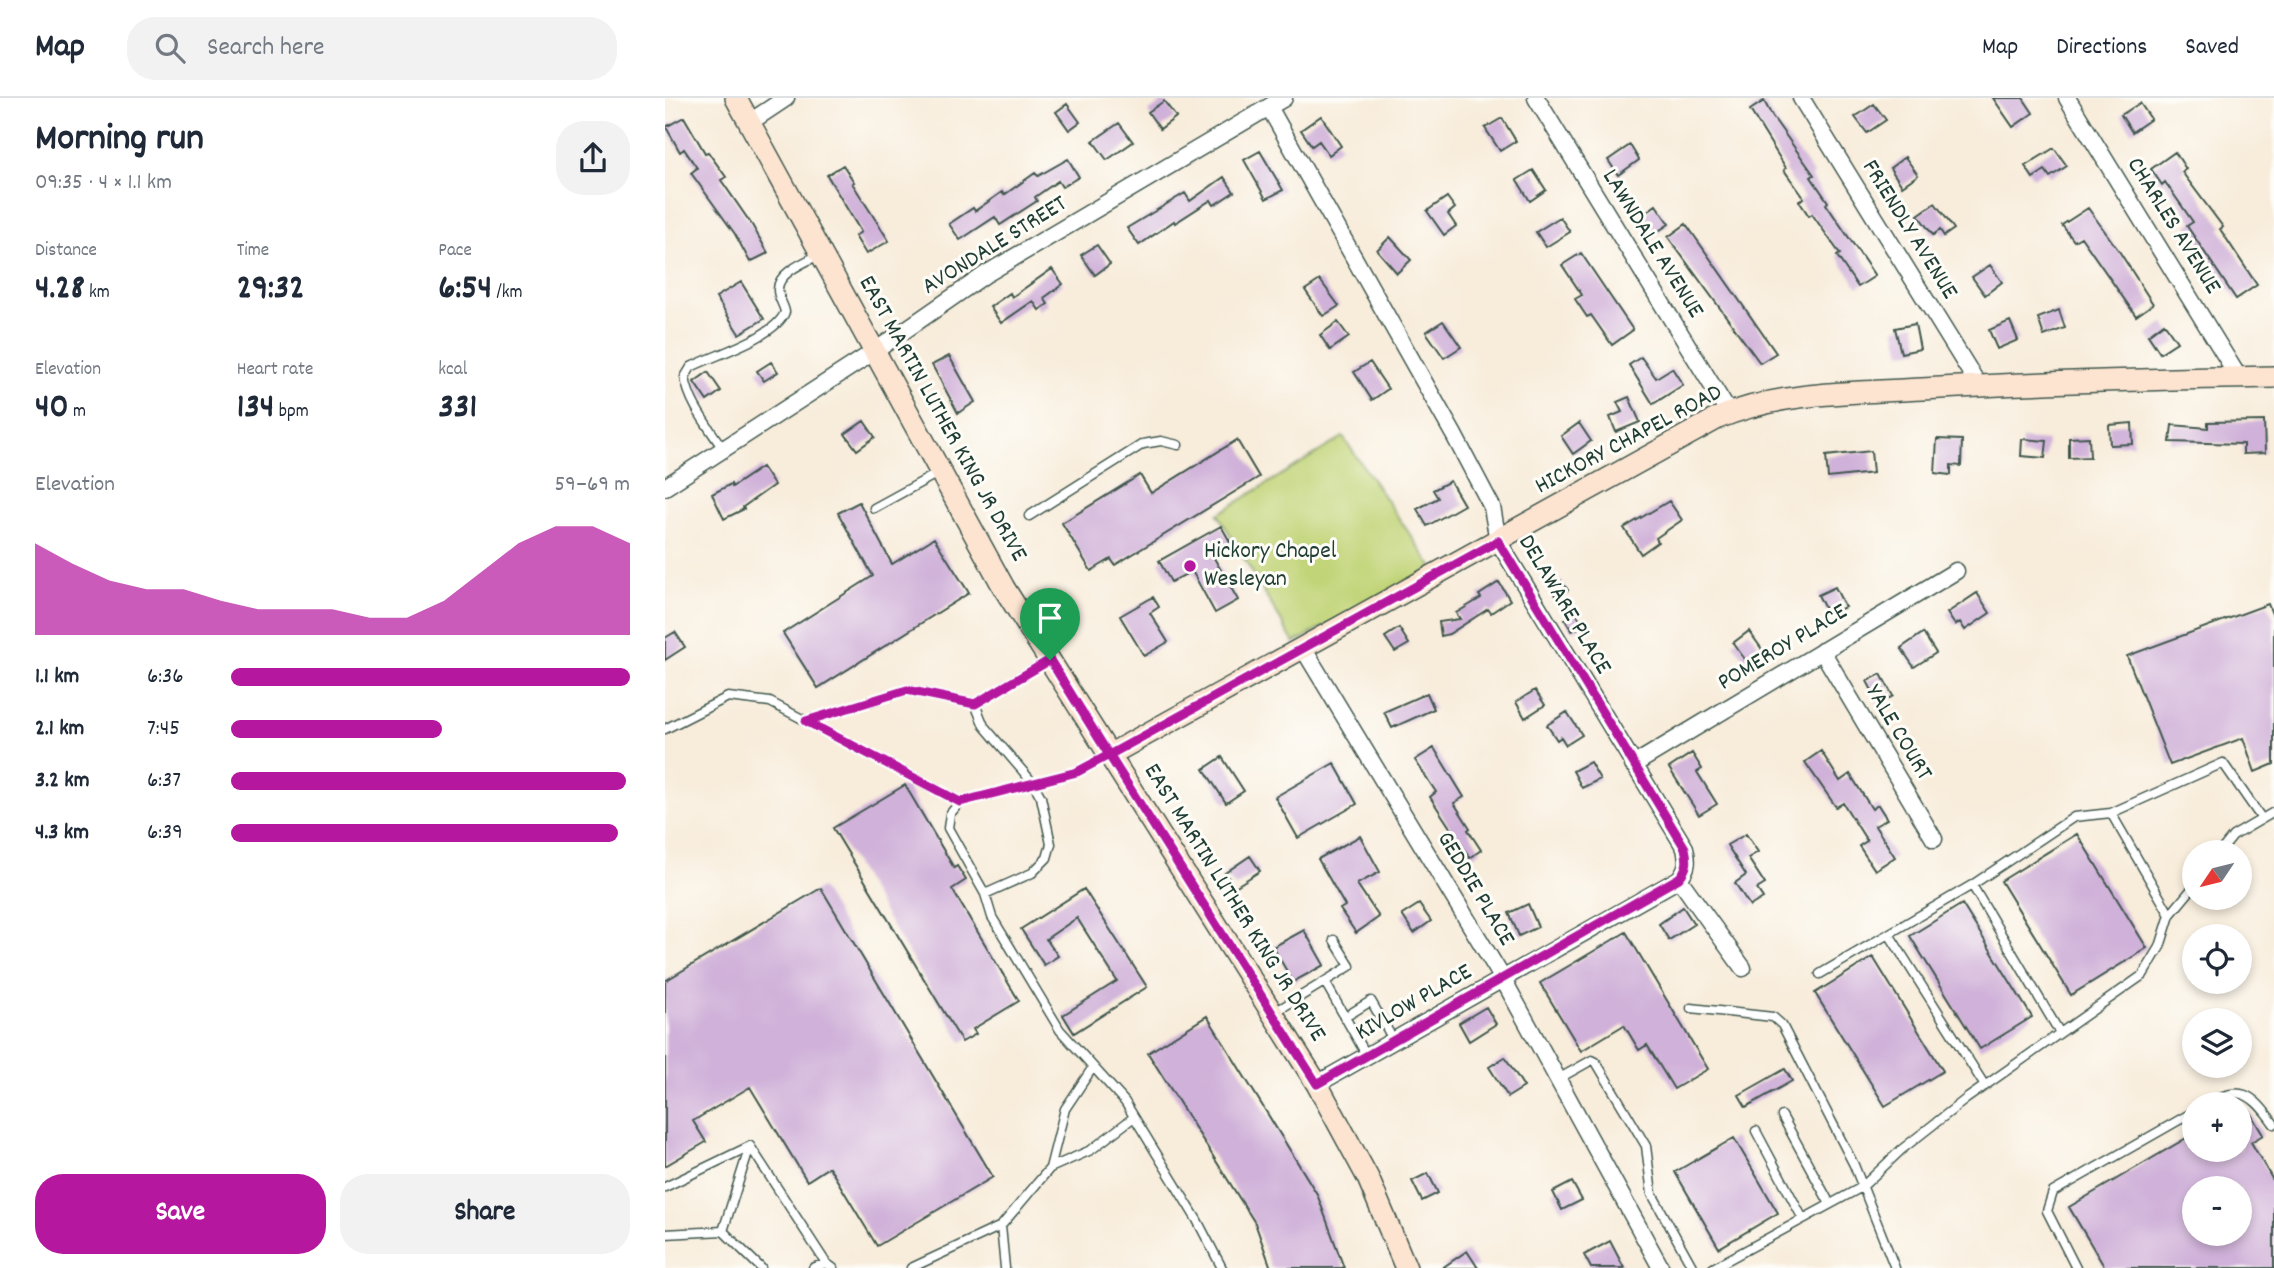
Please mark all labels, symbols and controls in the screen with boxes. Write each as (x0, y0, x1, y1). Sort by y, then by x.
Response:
search box (127, 17, 617, 80)
text: Map (35, 25, 85, 72)
icon: search (151, 29, 189, 67)
text: Search here (207, 30, 325, 67)
text: Map (1982, 31, 2018, 65)
text: Directions (2056, 31, 2147, 65)
text: Saved (2185, 31, 2239, 65)
text: Morning run (35, 113, 204, 168)
button: share (556, 121, 630, 195)
street label: CHARLES AVENUE (2117, 151, 2229, 301)
street label: FRIENDLY AVENUE (1852, 154, 1966, 306)
street label: LAWNDALE AVENUE (1593, 163, 1712, 325)
text: 09:35 · 4 × 1.1 km (35, 167, 172, 200)
street label: AVONDALE STREET (916, 188, 1074, 304)
text: Distance (35, 238, 97, 265)
text: Time (237, 238, 269, 265)
text: Pace (438, 238, 472, 265)
text: 4.28 (35, 265, 85, 315)
text: 29:32 (237, 265, 305, 315)
text: 6:54 (438, 265, 492, 315)
street label: EAST MARTIN LUTHER KING JR DRIVE (849, 270, 1035, 568)
text: km (85, 280, 110, 307)
text: /km (492, 280, 523, 307)
text: Elevation (35, 357, 101, 384)
text: Heart rate (237, 357, 313, 384)
text: kcal (438, 357, 467, 384)
street label: HICKORY CHAPEL ROAD (1529, 376, 1729, 504)
text: 40 (35, 384, 69, 434)
text: 134 (237, 384, 274, 434)
text: 331 (438, 384, 477, 434)
text: m (69, 399, 86, 426)
text: bpm (274, 399, 309, 426)
text: Elevation (35, 469, 115, 502)
text: 59–69 m (555, 469, 630, 502)
street label: DELAWARE PLACE (1509, 529, 1619, 681)
place label: Hickory Chapel Wesleyan (1204, 535, 1337, 597)
marker: Hickory Chapel Wesleyan (1182, 558, 1198, 574)
pin (1020, 588, 1080, 660)
street label: POMEROY PLACE (1712, 596, 1854, 700)
icon: arrive (1031, 599, 1069, 637)
text: 1.1 km (35, 661, 79, 694)
text: 6:36 (147, 661, 184, 694)
street label: YALE COURT (1856, 679, 1940, 788)
text: 2.1 km (35, 713, 84, 746)
text: 7:45 (147, 713, 180, 746)
street label: EAST MARTIN LUTHER KING JR DRIVE (1134, 757, 1334, 1049)
text: 3.2 km (35, 765, 90, 798)
text: 6:37 (147, 765, 181, 798)
text: 4.3 km (35, 817, 89, 850)
text: 6:39 (147, 817, 183, 850)
street label: GEDDIE PLACE (1427, 825, 1523, 953)
north arrow (2182, 840, 2252, 910)
map controls (2182, 840, 2252, 1246)
button: locate (2182, 924, 2252, 994)
street label: KIVLOW PLACE (1349, 956, 1479, 1050)
button: layers (2182, 1008, 2252, 1078)
button: + (2182, 1092, 2252, 1162)
button: Save (35, 1174, 326, 1254)
button: Share (340, 1174, 630, 1254)
button: − (2182, 1176, 2252, 1246)

